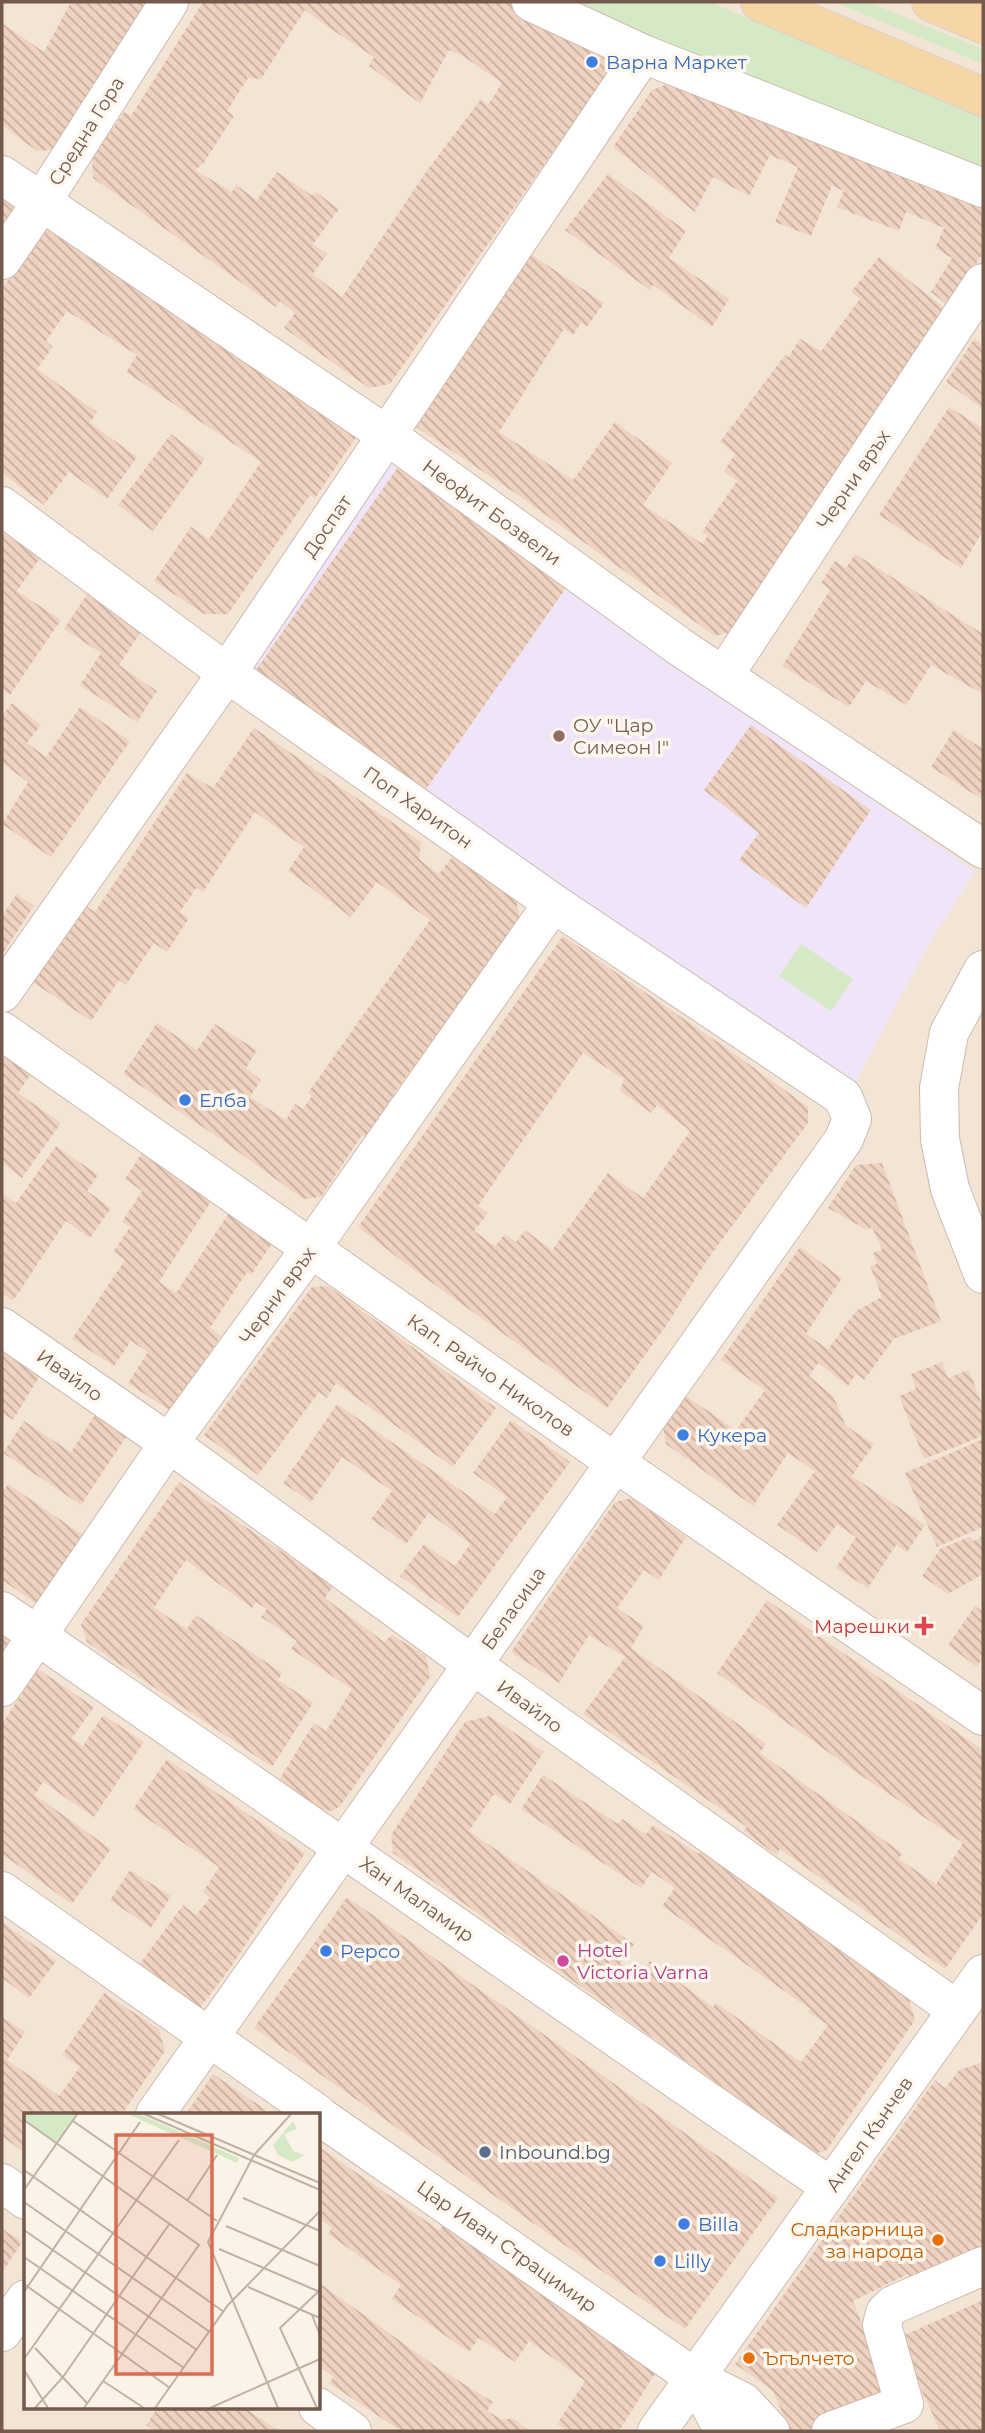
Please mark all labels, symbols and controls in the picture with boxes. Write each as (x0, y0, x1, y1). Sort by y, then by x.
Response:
place label: Варна Маркет (606, 51, 747, 74)
marker: Варна Маркет (584, 54, 600, 70)
street label: Средна Гора (44, 73, 129, 190)
street label: Черни връх (812, 425, 895, 533)
street label: Неофит Бозвели (418, 454, 565, 570)
street label: Доспат (298, 491, 357, 562)
place label: ОУ "Цар Симеон I" (573, 714, 669, 759)
marker: ОУ "Цар Симеон I" (551, 728, 567, 744)
street label: Поп Харитон (359, 761, 477, 854)
place label: Елба (199, 1089, 247, 1112)
marker: Елба (177, 1092, 193, 1108)
street label: Черни връх (234, 1242, 320, 1348)
street label: Кап. Райчо Николов (403, 1309, 579, 1442)
street label: Ивайло (32, 1344, 107, 1406)
place label: Кукера (697, 1424, 767, 1447)
marker: Кукера (675, 1427, 691, 1443)
street label: Беласица (476, 1562, 550, 1654)
place label: Марешки (814, 1615, 910, 1638)
marker: Марешки (916, 1618, 932, 1634)
street label: Ивайло (492, 1675, 567, 1738)
street label: Хан Маламир (355, 1851, 478, 1947)
place label: Hotel Victoria Varna (577, 1939, 709, 1984)
place label: Pepco (340, 1940, 400, 1963)
marker: Pepco (318, 1943, 334, 1959)
marker: Hotel Victoria Varna (555, 1953, 571, 1969)
street label: Ангел Кънчев (821, 2072, 918, 2196)
inset map (24, 2113, 320, 2408)
place label: Inbound.bg (499, 2141, 611, 2164)
marker: Inbound.bg (477, 2144, 493, 2160)
street label: Цар Иван Страцимир (412, 2175, 601, 2317)
place label: Billa (698, 2213, 739, 2236)
marker: Billa (676, 2216, 692, 2232)
place label: Сладкарница за народа (790, 2218, 924, 2263)
marker: Сладкарница за народа (930, 2232, 946, 2248)
place label: Lilly (674, 2250, 711, 2273)
marker: Lilly (652, 2253, 668, 2269)
place label: Ъгълчето (763, 2347, 855, 2370)
marker: Ъгълчето (741, 2350, 757, 2366)

